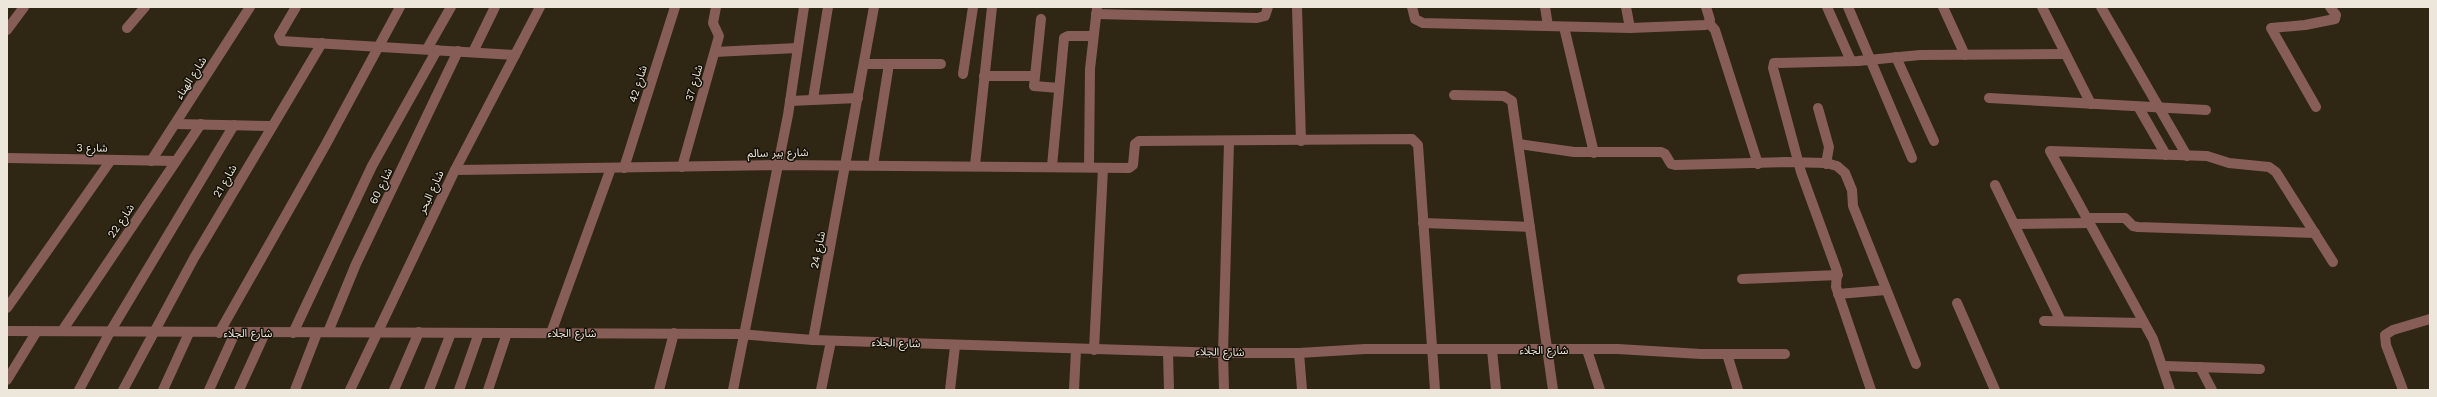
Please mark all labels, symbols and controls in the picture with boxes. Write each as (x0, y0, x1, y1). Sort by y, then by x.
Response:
street label: شارع الهناء (173, 54, 210, 102)
street label: شارع 42 (626, 63, 651, 105)
street label: شارع 37 (683, 63, 706, 103)
street label: شارع 3 (76, 141, 108, 156)
street label: شارع بير سالم (747, 146, 809, 162)
street label: شارع 21 (210, 162, 241, 200)
street label: شارع 60 (367, 165, 396, 207)
street label: شارع البحر (415, 168, 448, 217)
street label: شارع 22 (105, 201, 138, 241)
street label: شارع 24 (808, 230, 829, 270)
street label: شارع الجلاء (224, 327, 273, 341)
street label: شارع الجلاء (548, 327, 597, 341)
street label: شارع الجلاء (871, 336, 921, 351)
street label: شارع الجلاء (1520, 344, 1569, 358)
street label: شارع الجلاء (1195, 345, 1245, 360)

